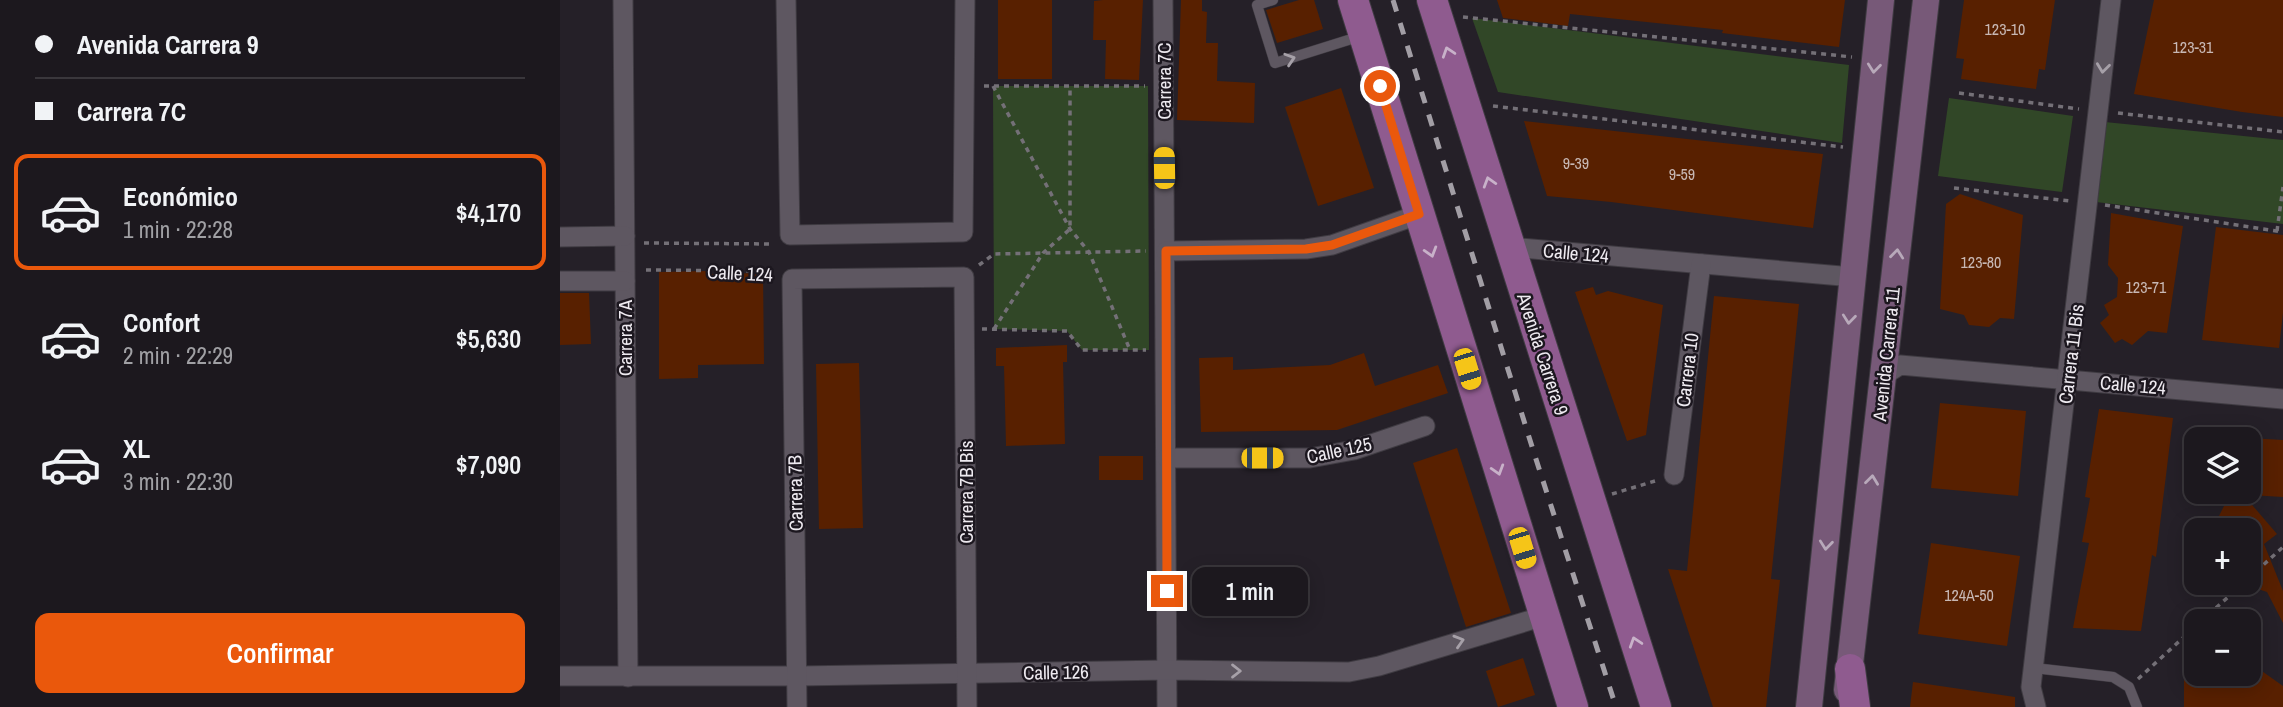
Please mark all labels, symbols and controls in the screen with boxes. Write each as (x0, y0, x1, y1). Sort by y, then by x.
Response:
house number: 123-10 (1985, 18, 2025, 40)
text: Avenida Carrera 9 (77, 27, 259, 62)
house number: 123-31 (2173, 36, 2214, 58)
street label: Carrera 7C (1151, 42, 1177, 120)
one-way arrow (1442, 46, 1457, 58)
one-way arrow (1283, 53, 1295, 67)
one-way arrow (1867, 62, 1882, 74)
one-way arrow (2096, 62, 2111, 74)
route start (1364, 70, 1396, 102)
text: Carrera 7C (77, 94, 186, 129)
car (1154, 147, 1175, 189)
house number: 9-39 (1563, 152, 1589, 174)
house number: 9-59 (1669, 163, 1695, 185)
one-way arrow (1482, 176, 1497, 188)
text: Económico (123, 179, 238, 214)
icon: car (39, 181, 102, 244)
text: $4,170 (456, 195, 521, 230)
text: 1 min · 22:28 (123, 214, 233, 245)
street label: Calle 124 (1542, 237, 1610, 269)
one-way arrow (1423, 246, 1438, 258)
one-way arrow (1890, 248, 1905, 260)
house number: 123-80 (1961, 251, 2001, 273)
street label: Calle 124 (706, 258, 774, 288)
house number: 123-71 (2126, 276, 2167, 298)
street label: Avenida Carrera 11 (1866, 285, 1906, 423)
street label: Avenida Carrera 9 (1511, 289, 1575, 418)
street label: Carrera 7A (612, 299, 638, 376)
street label: Carrera 11 Bis (2052, 302, 2090, 405)
text: Confort (123, 305, 200, 340)
icon: car (39, 307, 102, 370)
one-way arrow (1842, 313, 1857, 324)
text: $5,630 (456, 321, 521, 356)
street label: Carrera 10 (1670, 331, 1704, 409)
text: 2 min · 22:29 (123, 340, 233, 371)
car (1451, 346, 1484, 392)
street label: Calle 124 (2099, 369, 2167, 401)
map controls (2184, 427, 2261, 686)
button: layers (2184, 427, 2261, 504)
street label: Calle 125 (1304, 430, 1374, 470)
text: XL (123, 431, 150, 466)
icon: car (39, 433, 102, 496)
street label: Carrera 7B Bis (953, 440, 979, 544)
text: $7,090 (456, 447, 521, 482)
car (1242, 448, 1284, 469)
street label: Carrera 7B (781, 455, 809, 531)
one-way arrow (1490, 464, 1505, 476)
text: 3 min · 22:30 (123, 466, 233, 497)
one-way arrow (1864, 474, 1879, 486)
button: + (2184, 518, 2261, 595)
car (1506, 525, 1539, 571)
one-way arrow (1819, 540, 1834, 551)
callout: 1 min (1192, 566, 1307, 616)
route end (1151, 575, 1183, 607)
text: 1 min (1226, 576, 1274, 607)
house number: 124A-50 (1944, 584, 1994, 606)
button: − (2184, 609, 2261, 686)
button: Confirmar (35, 613, 525, 693)
one-way arrow (1452, 635, 1464, 650)
one-way arrow (1629, 636, 1644, 648)
street label: Calle 126 (1023, 658, 1089, 686)
one-way arrow (1231, 663, 1241, 679)

